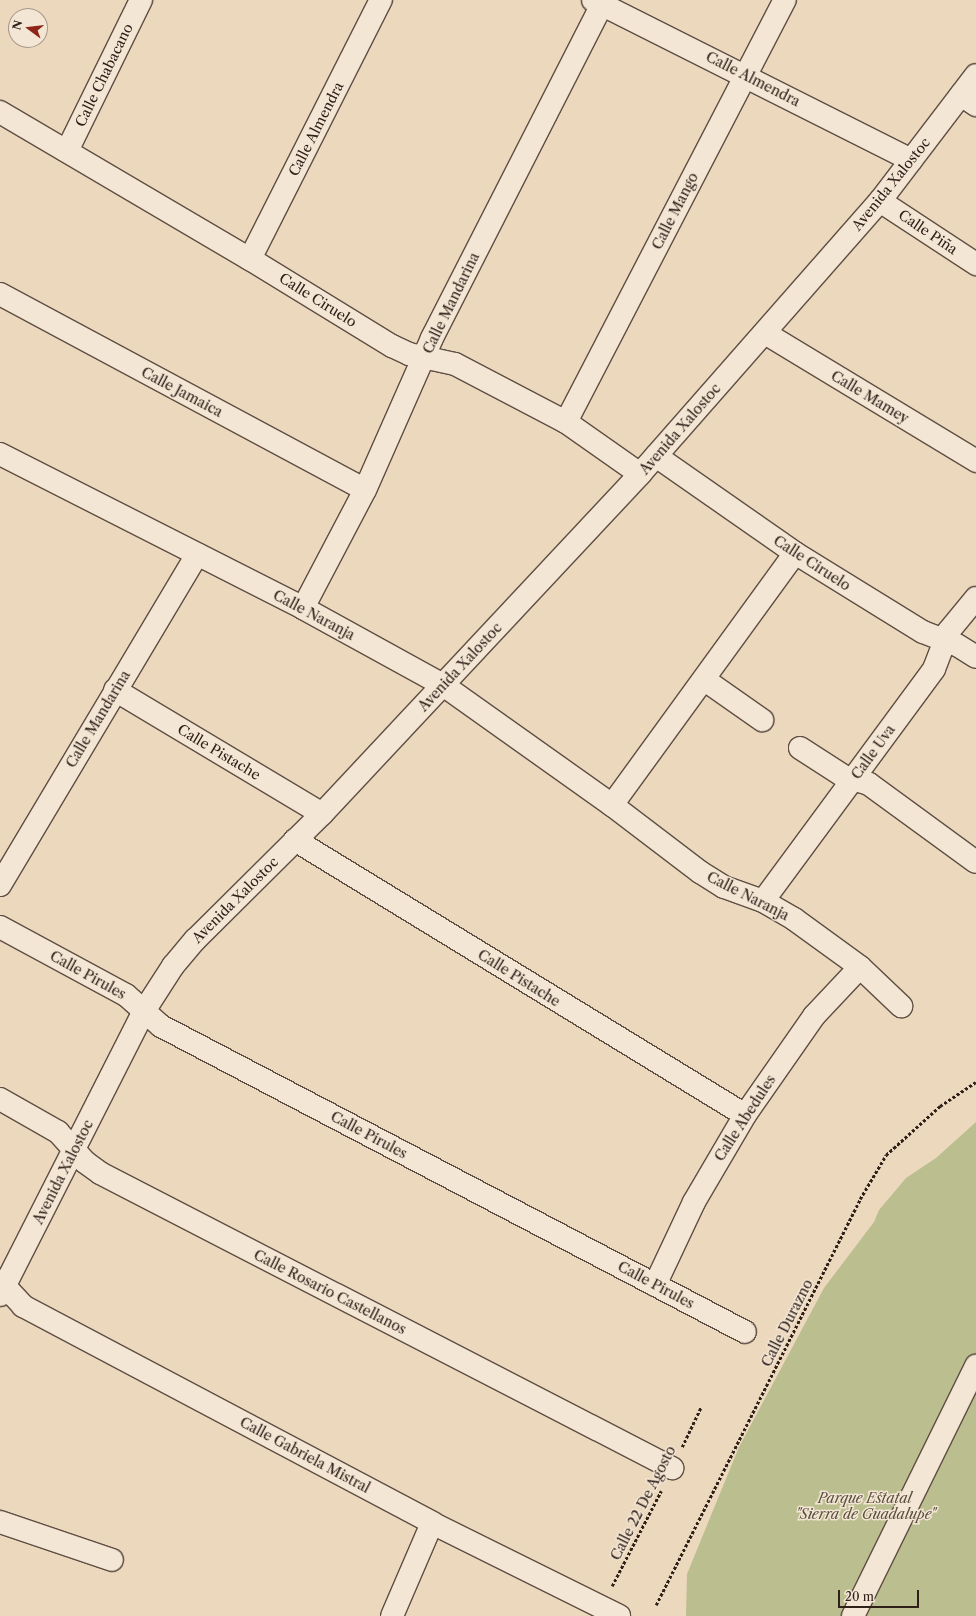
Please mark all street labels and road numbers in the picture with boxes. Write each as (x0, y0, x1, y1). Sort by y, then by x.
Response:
street label: Calle Chabacano (72, 21, 136, 129)
street label: Calle Almendra (703, 48, 803, 110)
street label: Calle Almendra (285, 79, 347, 179)
street label: Avenida Xalostoc (848, 134, 934, 234)
street label: Calle Mango (648, 170, 702, 252)
street label: Calle Piña (895, 206, 961, 258)
street label: Calle Mandarina (419, 250, 483, 356)
street label: Calle Ciruelo (276, 270, 360, 330)
street label: Calle Jamaica (138, 364, 226, 420)
street label: Calle Mamey (828, 367, 912, 427)
street label: Avenida Xalostoc (636, 380, 724, 478)
street label: Calle Ciruelo (770, 532, 854, 594)
street label: Calle Naranja (270, 586, 358, 644)
street label: Avenida Xalostoc (415, 619, 505, 715)
street label: Calle Mandarina (62, 667, 134, 771)
street label: Calle Pistache (174, 721, 264, 783)
street label: Calle Uva (848, 722, 898, 782)
street label: Avenida Xalostoc (188, 853, 282, 947)
street label: Calle Naranja (704, 868, 792, 924)
street label: Calle Pistache (475, 946, 563, 1010)
street label: Calle Pirules (47, 947, 129, 1003)
street label: Calle Abedules (711, 1072, 779, 1164)
street label: Calle Pirules (328, 1108, 410, 1162)
street label: Avenida Xalostoc (29, 1117, 97, 1227)
street label: Calle Rosario Castellanos (251, 1246, 409, 1338)
street label: Calle Pirules (615, 1258, 697, 1312)
street label: Calle Durazno (758, 1277, 816, 1369)
street label: Calle Gabriela Mistral (237, 1414, 373, 1496)
street label: Calle 22 De Agosto (607, 1443, 679, 1563)

